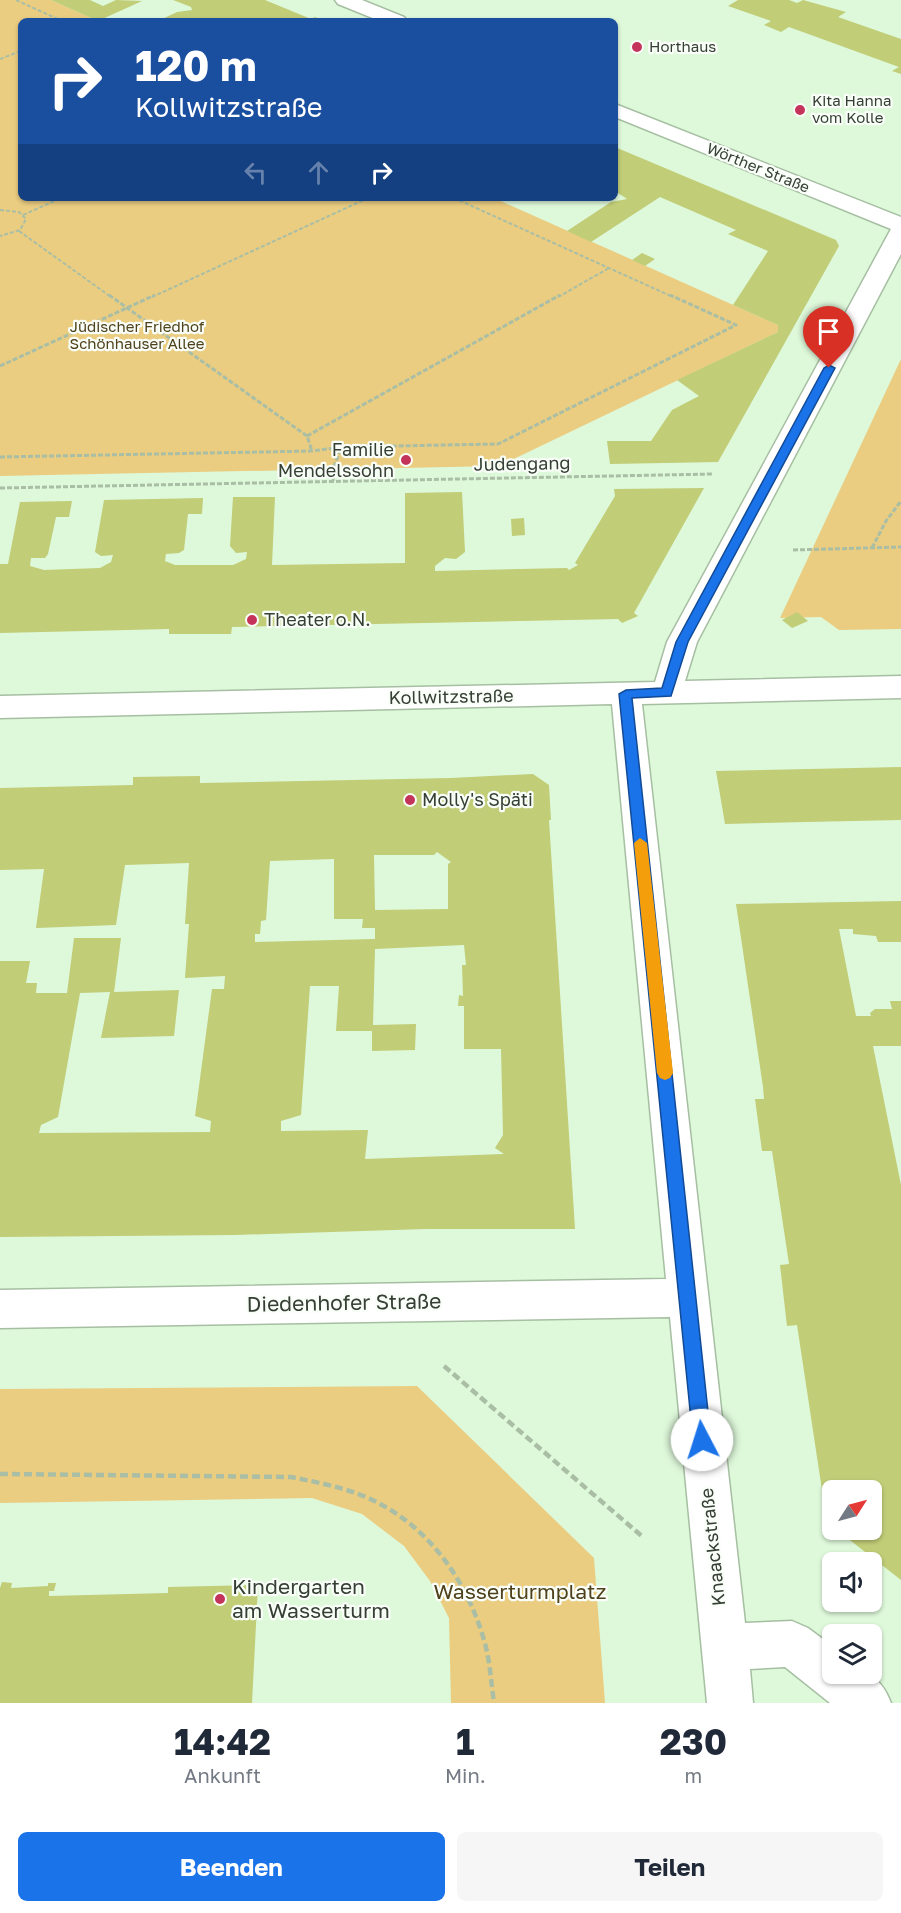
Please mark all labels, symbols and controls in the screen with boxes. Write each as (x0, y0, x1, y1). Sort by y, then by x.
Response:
place label: Horthaus (649, 37, 716, 55)
text: 120 m (135, 40, 257, 90)
marker: Horthaus (630, 40, 644, 54)
icon: right (36, 42, 114, 120)
text: Kollwitzstraße (135, 91, 322, 123)
place label: Kita Hanna vom Kolle (812, 91, 891, 126)
marker: Kita Hanna vom Kolle (793, 103, 807, 117)
street label: Wörther Straße (704, 138, 813, 196)
icon: left (239, 156, 272, 189)
icon: ahead (302, 156, 335, 189)
icon: right (365, 156, 398, 189)
pin (803, 306, 854, 368)
icon: arrive (812, 315, 845, 348)
park label: Jüdischer Friedhof Schönhauser Allee (70, 317, 205, 352)
place label: Familie Mendelssohn (278, 438, 394, 481)
street label: Judengang (473, 451, 571, 475)
marker: Familie Mendelssohn (399, 453, 413, 467)
place label: Theater o.N. (264, 608, 371, 630)
marker: Theater o.N. (245, 613, 259, 627)
street label: Kollwitzstraße (388, 684, 514, 708)
place label: Molly's Späti (422, 788, 533, 810)
marker: Molly's Späti (403, 793, 417, 807)
street label: Diedenhofer Straße (247, 1287, 441, 1317)
position arrow (670, 1408, 734, 1472)
north arrow (822, 1480, 882, 1540)
map controls (822, 1480, 882, 1684)
street label: Knaackstraße (695, 1487, 729, 1607)
button: sound (822, 1552, 882, 1612)
place label: Kindergarten am Wasserturm (232, 1573, 390, 1623)
park label: Wasserturmplatz (434, 1578, 606, 1604)
marker: Kindergarten am Wasserturm (213, 1592, 227, 1606)
button: layers (822, 1624, 882, 1684)
text: 14:42 (174, 1720, 271, 1763)
text: 1 (456, 1720, 475, 1763)
text: 230 (660, 1720, 727, 1763)
text: Ankunft (184, 1763, 261, 1787)
text: Min. (445, 1763, 486, 1787)
text: m (685, 1763, 702, 1787)
button: Beenden (18, 1832, 445, 1901)
button: Teilen (457, 1832, 883, 1901)

